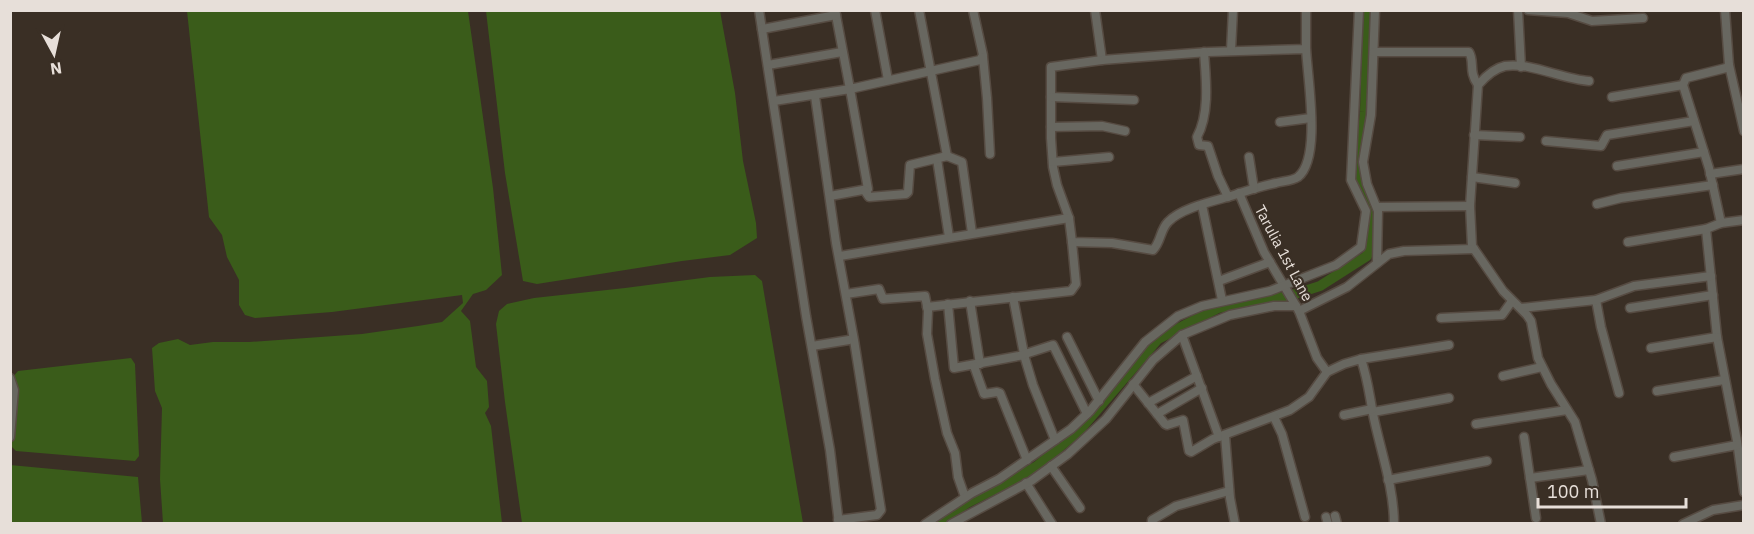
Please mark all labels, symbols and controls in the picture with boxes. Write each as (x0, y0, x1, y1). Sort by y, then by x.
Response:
north arrow (24, 24, 84, 84)
text: N (49, 58, 63, 80)
street label: Tarulia 1st Lane (1251, 202, 1317, 304)
scale bar (1538, 471, 1686, 509)
text: 100 m (1547, 480, 1599, 503)

